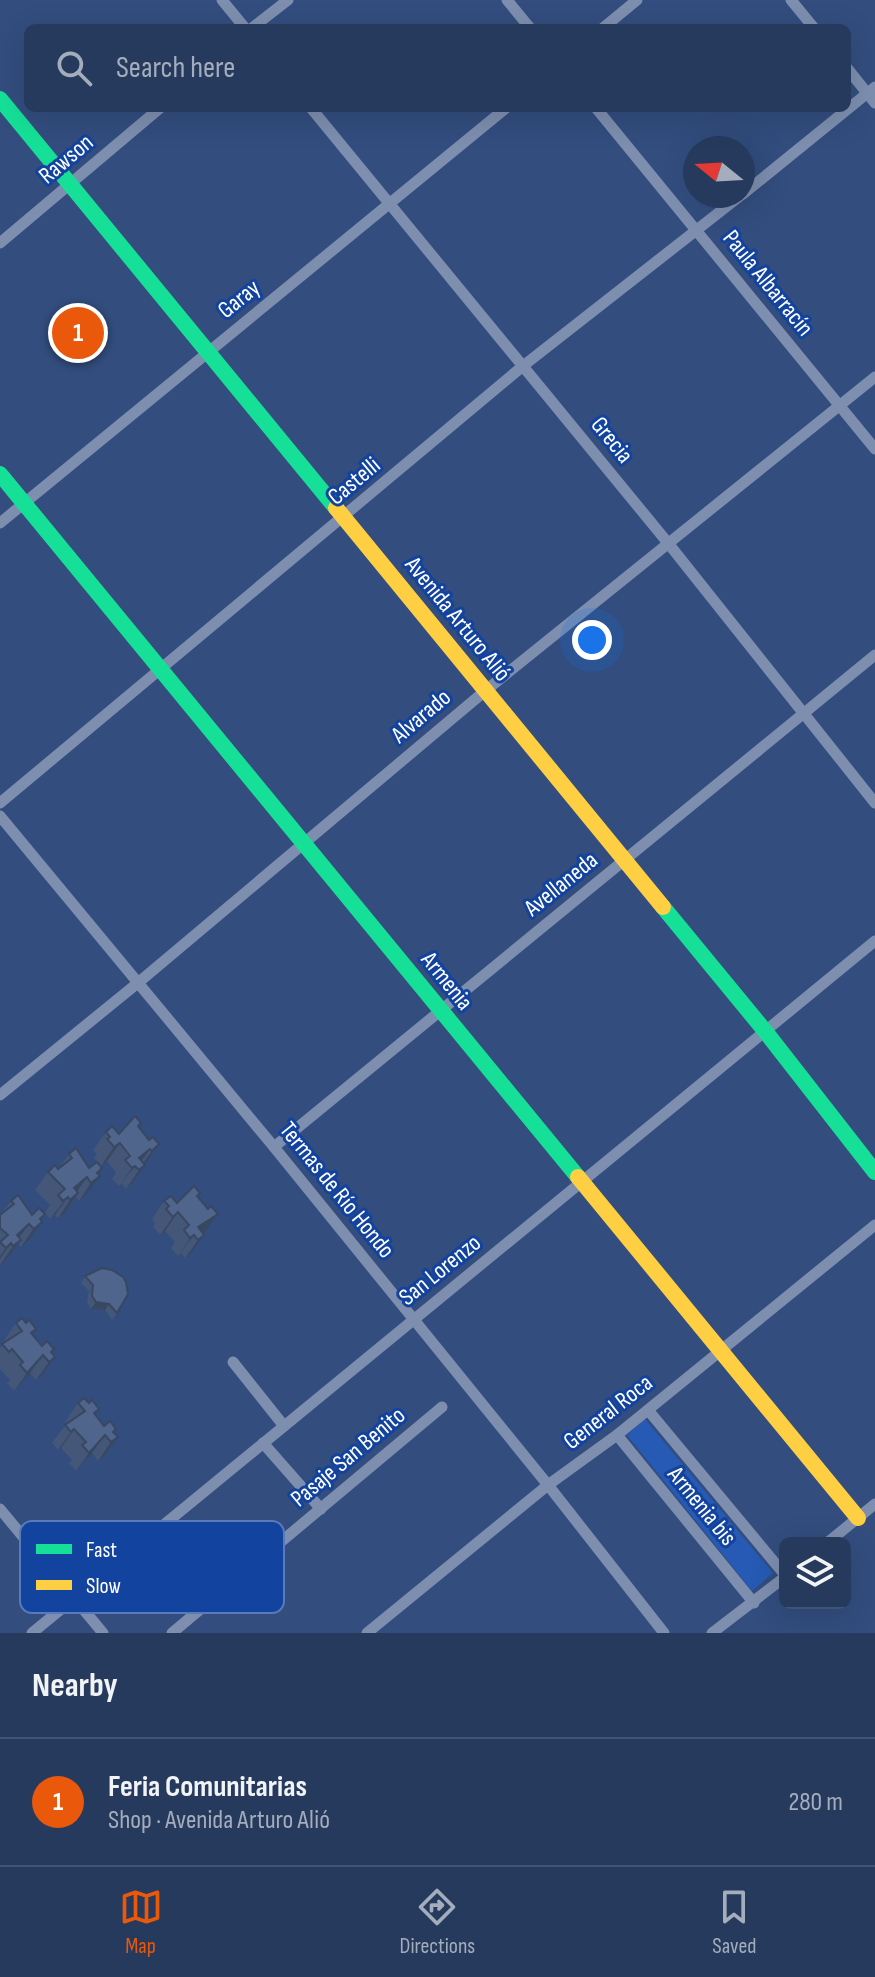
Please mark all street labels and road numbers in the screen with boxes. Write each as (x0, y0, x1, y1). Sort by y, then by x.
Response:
street label: Rawson (33, 128, 99, 190)
street label: Paula Albarracín (717, 224, 819, 342)
street label: Garay (212, 273, 266, 325)
street label: Grecia (585, 411, 639, 469)
street label: Castelli (322, 451, 386, 511)
street label: Avenida Arturo Alió (398, 550, 517, 687)
street label: Alvarado (385, 683, 457, 750)
street label: Avellaneda (518, 846, 604, 923)
street label: Armenia (414, 945, 479, 1016)
street label: Termas de Río Hondo (273, 1116, 401, 1264)
street label: San Lorenzo (393, 1228, 487, 1312)
street label: General Roca (558, 1368, 658, 1456)
street label: Pasaje San Benito (285, 1401, 411, 1513)
street label: Armenia bis (661, 1460, 743, 1551)

